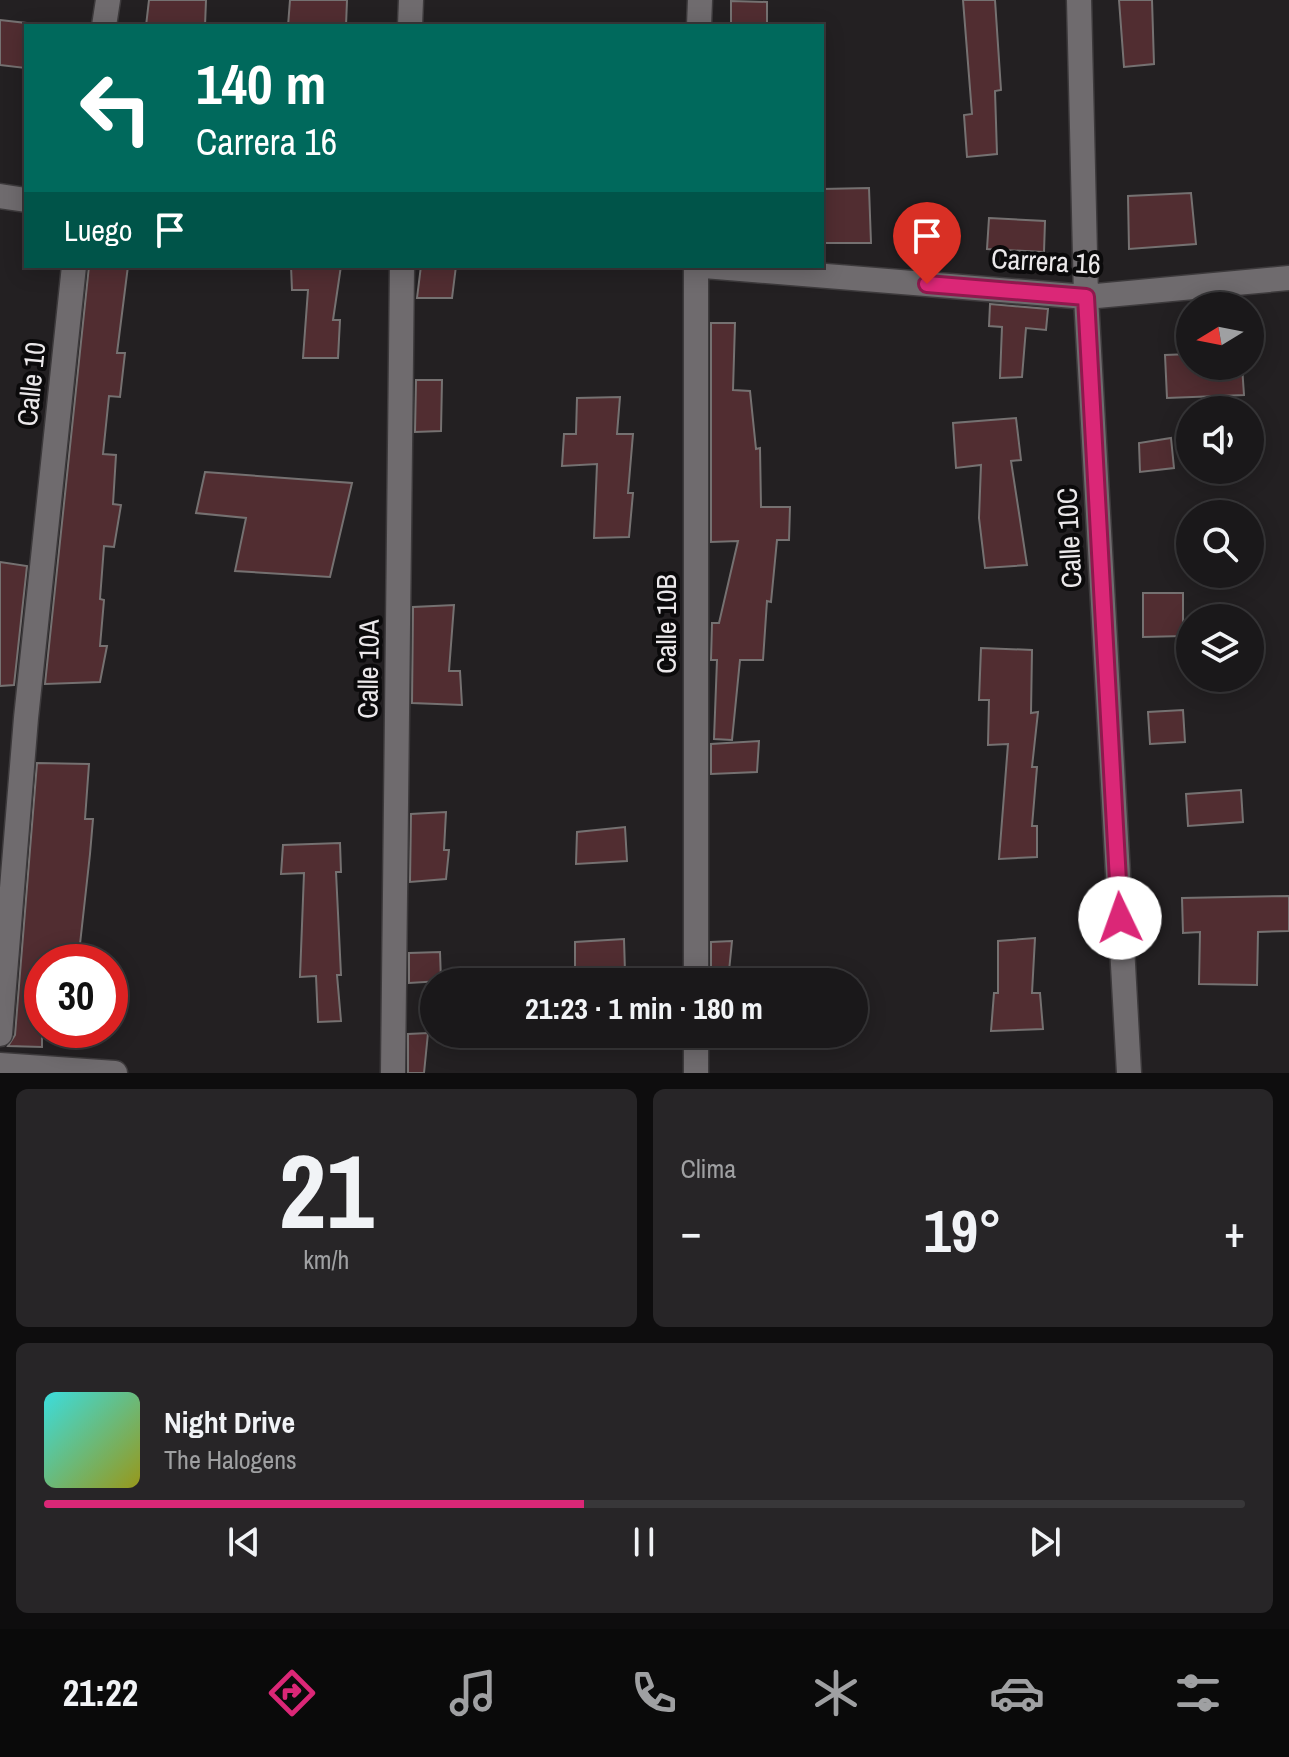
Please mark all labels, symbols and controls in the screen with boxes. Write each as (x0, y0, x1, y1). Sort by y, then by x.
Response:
text: 140 m (196, 46, 326, 121)
icon: left (64, 56, 168, 160)
text: Carrera 16 (196, 118, 337, 166)
pin (893, 202, 961, 284)
icon: arrive (148, 208, 192, 252)
text: Luego (64, 210, 132, 250)
icon: arrive (905, 214, 949, 258)
street label: Carrera 16 (990, 239, 1102, 283)
north arrow (1176, 292, 1264, 380)
map controls (1176, 292, 1264, 692)
street label: Calle 10 (8, 340, 54, 428)
button: sound (1176, 396, 1264, 484)
street label: Calle 10C (1047, 487, 1091, 589)
button: search (1176, 500, 1264, 588)
street label: Calle 10B (647, 574, 685, 674)
button: layers (1176, 604, 1264, 692)
street label: Calle 10A (348, 618, 388, 719)
position arrow (1078, 876, 1162, 960)
speed limit sign: 30 (24, 944, 128, 1048)
text: 21:23 · 1 min · 180 m (525, 988, 763, 1028)
text: 21 (279, 1120, 374, 1260)
text: Clima (681, 1151, 736, 1186)
text: 19° (923, 1190, 1002, 1271)
text: − (681, 1201, 702, 1261)
text: + (1224, 1201, 1245, 1261)
text: km/h (303, 1242, 349, 1277)
text: Night Drive (164, 1402, 295, 1442)
text: The Halogens (164, 1442, 297, 1477)
icon: previous (222, 1520, 266, 1564)
icon: pause (622, 1520, 666, 1564)
icon: next (1023, 1520, 1067, 1564)
icon: directions (264, 1665, 320, 1721)
icon: music (445, 1665, 501, 1721)
icon: phone (626, 1665, 682, 1721)
icon: climate (808, 1665, 864, 1721)
icon: car (989, 1665, 1045, 1721)
icon: filters (1170, 1665, 1226, 1721)
text: 21:22 (63, 1669, 138, 1717)

